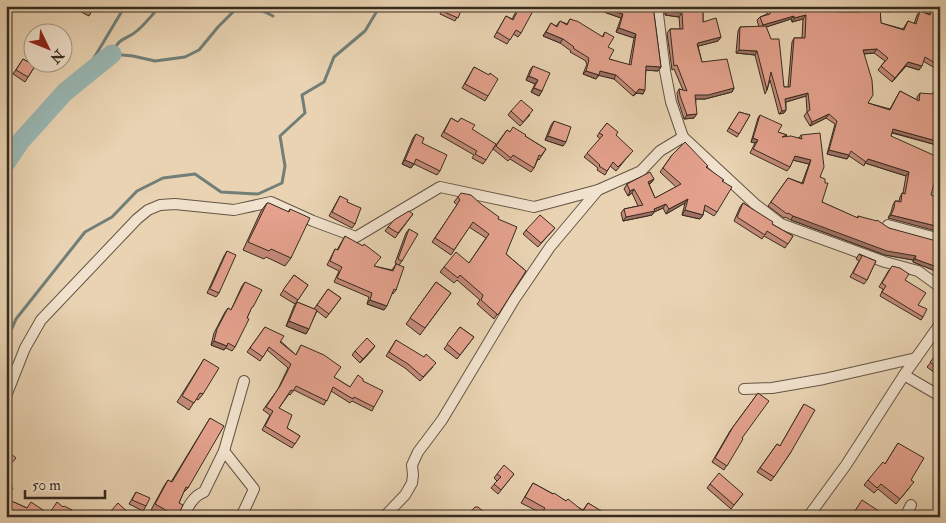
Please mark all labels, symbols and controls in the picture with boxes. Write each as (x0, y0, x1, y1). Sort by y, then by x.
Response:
north arrow (22, 22, 72, 72)
text: N (46, 45, 68, 67)
scale bar (25, 468, 105, 500)
text: 50 m (32, 476, 61, 495)

